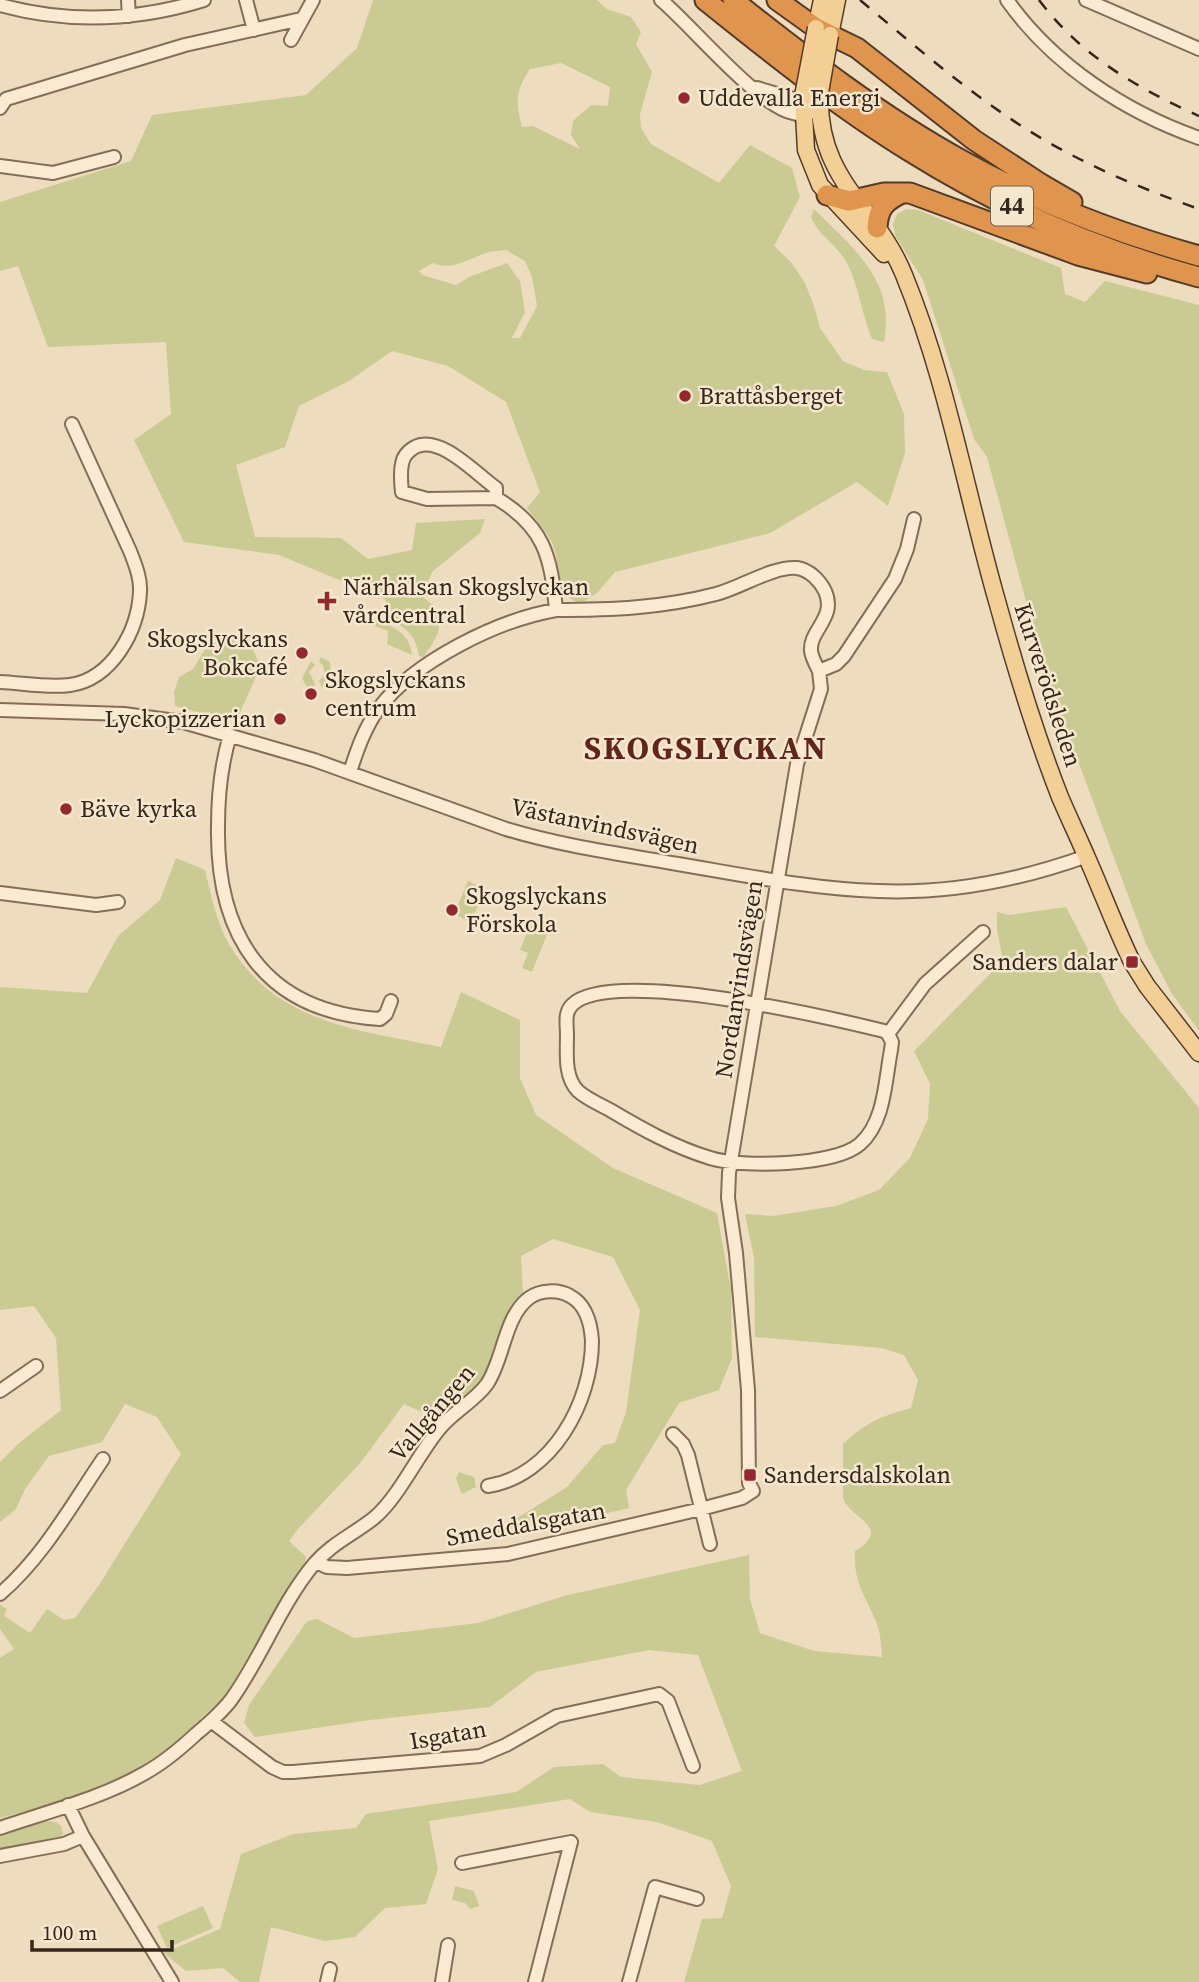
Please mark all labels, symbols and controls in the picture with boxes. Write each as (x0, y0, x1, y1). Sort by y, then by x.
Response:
place label: Uddevalla Energi (698, 81, 881, 114)
marker: Uddevalla Energi (676, 90, 692, 106)
road number: 44 (991, 186, 1033, 226)
place label: Brattåsberget (699, 379, 843, 412)
marker: Brattåsberget (677, 388, 693, 404)
place label: Närhälsan Skogslyckan vårdcentral (343, 570, 589, 631)
marker: Närhälsan Skogslyckan vårdcentral (317, 591, 337, 611)
street label: Kurverödsleden (1006, 599, 1091, 771)
place label: Skogslyckans Bokcafé (147, 622, 288, 683)
marker: Skogslyckans Bokcafé (294, 645, 310, 661)
place label: Skogslyckans centrum (325, 663, 466, 724)
marker: Skogslyckans centrum (303, 686, 319, 702)
place label: Lyckopizzerian (104, 702, 266, 735)
marker: Lyckopizzerian (272, 711, 288, 727)
district label: SKOGSLYCKAN (584, 726, 828, 770)
street label: Västanvindsvägen (508, 789, 702, 862)
place label: Bäve kyrka (80, 792, 198, 825)
marker: Bäve kyrka (58, 801, 74, 817)
street label: Nordanvindsvägen (707, 877, 770, 1080)
place label: Skogslyckans Förskola (466, 879, 607, 940)
marker: Skogslyckans Förskola (444, 902, 460, 918)
place label: Sanders dalar (973, 945, 1118, 978)
marker: Sanders dalar (1124, 954, 1140, 970)
street label: Vallgången (381, 1357, 482, 1469)
place label: Sandersdalskolan (764, 1458, 951, 1491)
marker: Sandersdalskolan (742, 1467, 758, 1483)
street label: Smeddalsgatan (444, 1493, 608, 1554)
street label: Isgatan (407, 1712, 489, 1757)
scale bar (32, 1909, 172, 1953)
text: 100 m (42, 1918, 97, 1947)

